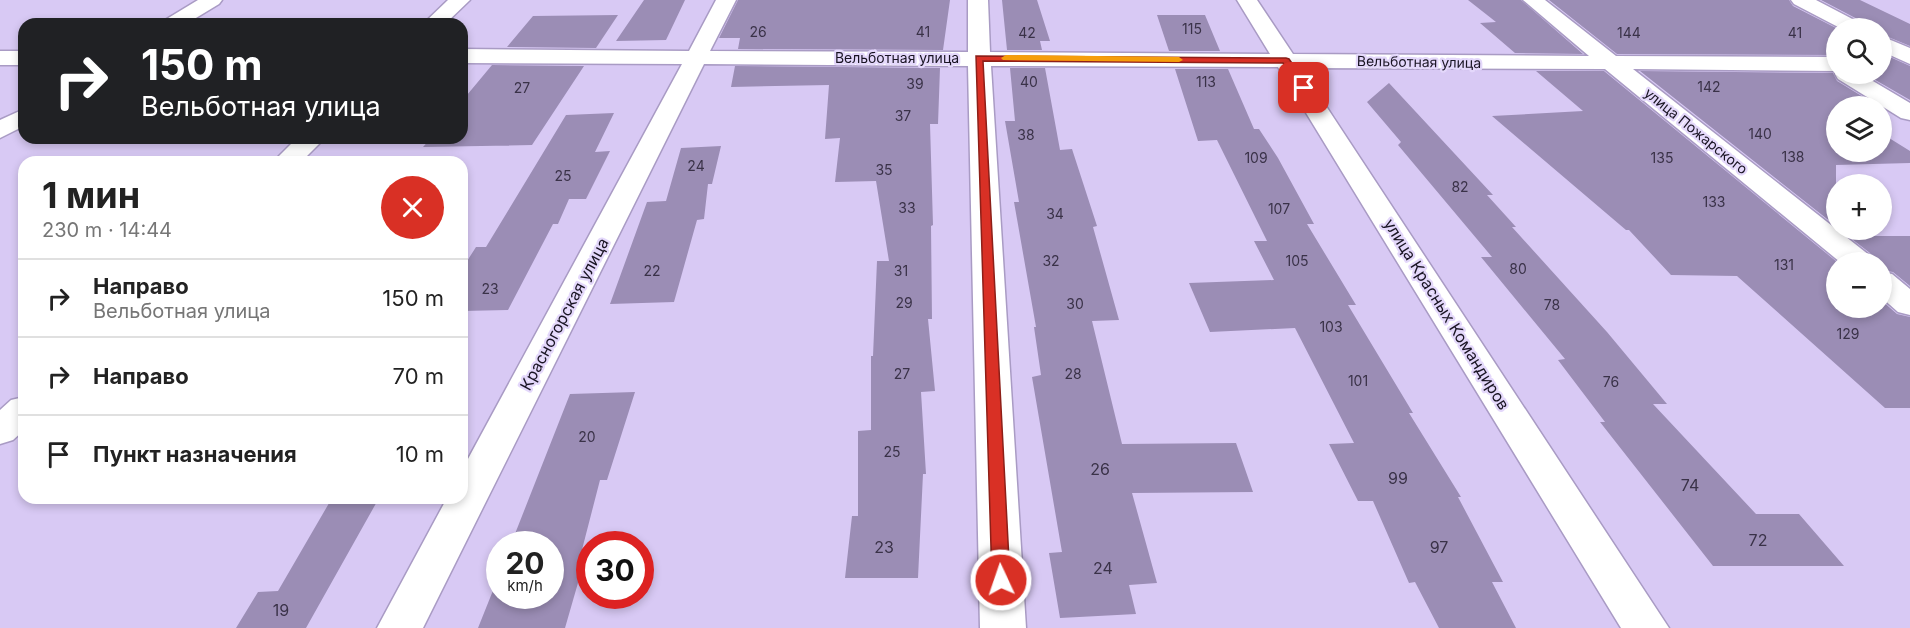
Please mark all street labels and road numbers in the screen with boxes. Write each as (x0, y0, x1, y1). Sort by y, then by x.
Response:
street label: Вельботная улица (835, 49, 959, 66)
street label: Вельботная улица (1357, 52, 1481, 71)
street label: улица Пожарского (1641, 84, 1751, 177)
street label: улица Красных Командиров (1380, 215, 1514, 413)
street label: Красногорская улица (515, 234, 613, 394)

